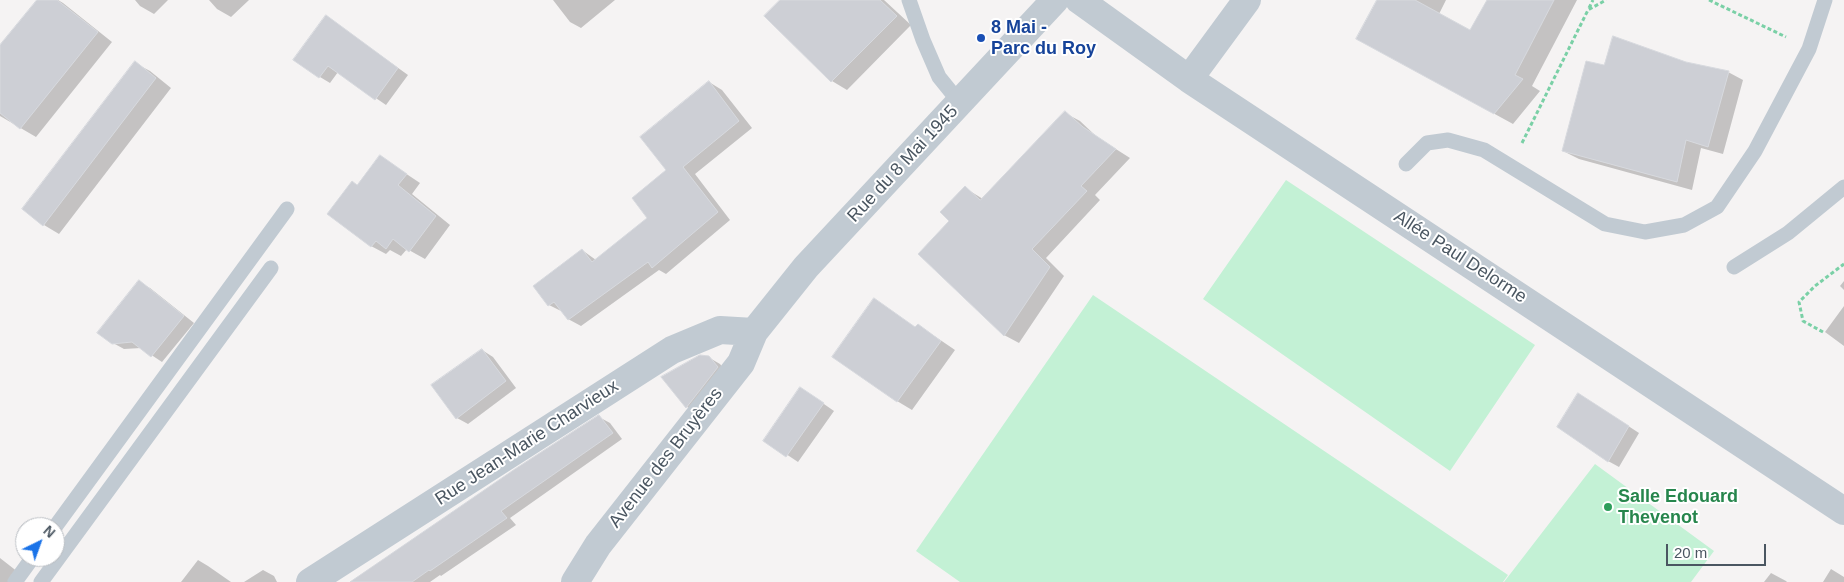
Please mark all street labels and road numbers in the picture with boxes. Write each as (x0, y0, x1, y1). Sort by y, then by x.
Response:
street label: Rue du 8 Mai 1945 (843, 101, 963, 227)
street label: Allée Paul Delorme (1390, 206, 1530, 308)
street label: Rue Jean-Marie Charvieux (431, 376, 623, 510)
street label: Avenue des Bruyères (605, 384, 727, 532)

